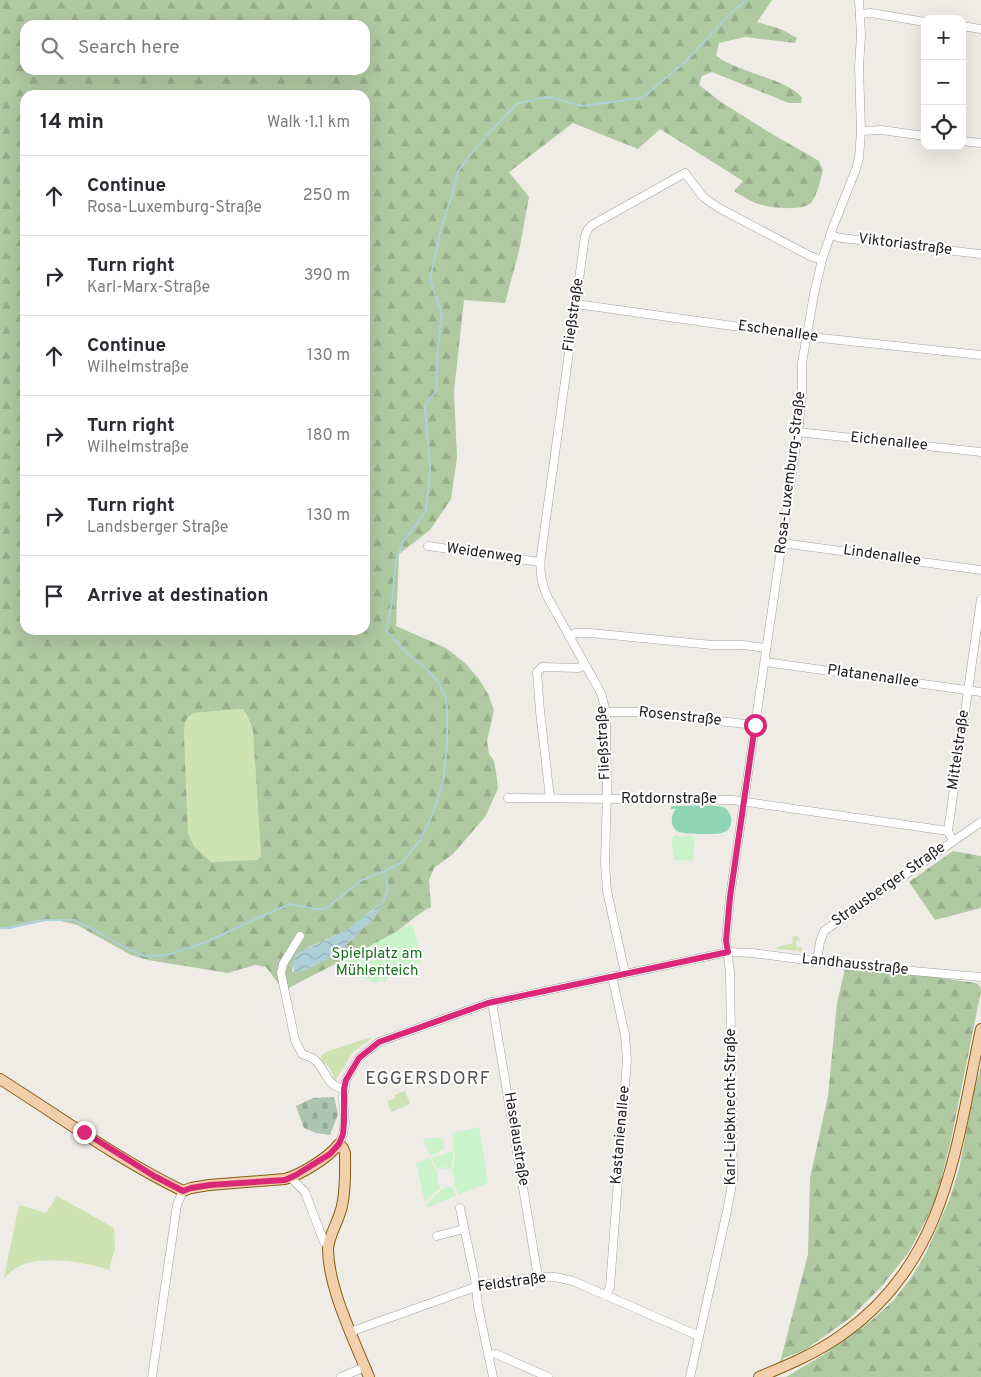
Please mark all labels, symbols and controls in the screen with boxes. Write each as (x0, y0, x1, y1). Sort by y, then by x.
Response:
map controls (921, 15, 966, 150)
button: + (921, 15, 966, 60)
search box (20, 20, 370, 75)
icon: search (38, 34, 66, 62)
text: Search here (78, 36, 180, 60)
button: − (921, 60, 966, 105)
button: locate (921, 105, 966, 150)
text: 14 min (40, 109, 104, 136)
text: Walk · 1.1 km (267, 113, 350, 133)
text: Continue (87, 174, 166, 198)
icon: ahead (40, 182, 68, 210)
text: 250 m (303, 186, 350, 206)
text: Rosa-Luxemburg-Straße (87, 198, 262, 218)
street label: Viktoriastraße (857, 230, 953, 260)
text: Turn right (87, 254, 175, 278)
icon: right (40, 262, 68, 290)
text: 390 m (304, 266, 350, 286)
street label: Fließstraße (559, 277, 589, 353)
text: Karl-Marx-Straße (87, 278, 210, 298)
street label: Eschenallee (737, 317, 819, 347)
text: Continue (87, 334, 166, 358)
icon: ahead (40, 342, 68, 370)
text: 130 m (307, 346, 350, 366)
text: Wilhelmstraße (87, 358, 189, 378)
street label: Rosa-Luxemburg-Straße (772, 390, 810, 556)
text: Turn right (87, 414, 175, 438)
icon: right (40, 422, 68, 450)
text: 180 m (307, 426, 350, 446)
street label: Eichenallee (849, 428, 929, 456)
text: Wilhelmstraße (87, 438, 189, 458)
text: Turn right (87, 494, 175, 518)
icon: right (40, 502, 68, 530)
text: 130 m (307, 506, 350, 526)
text: Landsberger Straße (87, 518, 228, 538)
street label: Weidenweg (445, 539, 523, 569)
street label: Lindenallee (842, 541, 922, 571)
icon: arrive (40, 582, 68, 610)
text: Arrive at destination (87, 584, 268, 608)
street label: Platanenallee (826, 661, 920, 693)
street label: Rosenstraße (638, 703, 722, 731)
street label: Fließstraße (593, 705, 615, 781)
street label: Mittelstraße (944, 709, 974, 791)
route start (744, 714, 767, 737)
street label: Rotdornstraße (621, 790, 717, 809)
street label: Strausberger Straße (828, 839, 950, 931)
park label: Spielplatz am Mühlenteich (332, 945, 422, 981)
street label: Landhausstraße (801, 950, 909, 980)
street label: Karl-Liebknecht-Straße (722, 1028, 741, 1186)
district label: EGGERSDORF (365, 1068, 491, 1091)
street label: Kastanienallee (607, 1085, 635, 1185)
street label: Haselaustraße (499, 1091, 533, 1187)
route end (73, 1121, 96, 1144)
street label: Feldstraße (476, 1269, 548, 1297)

